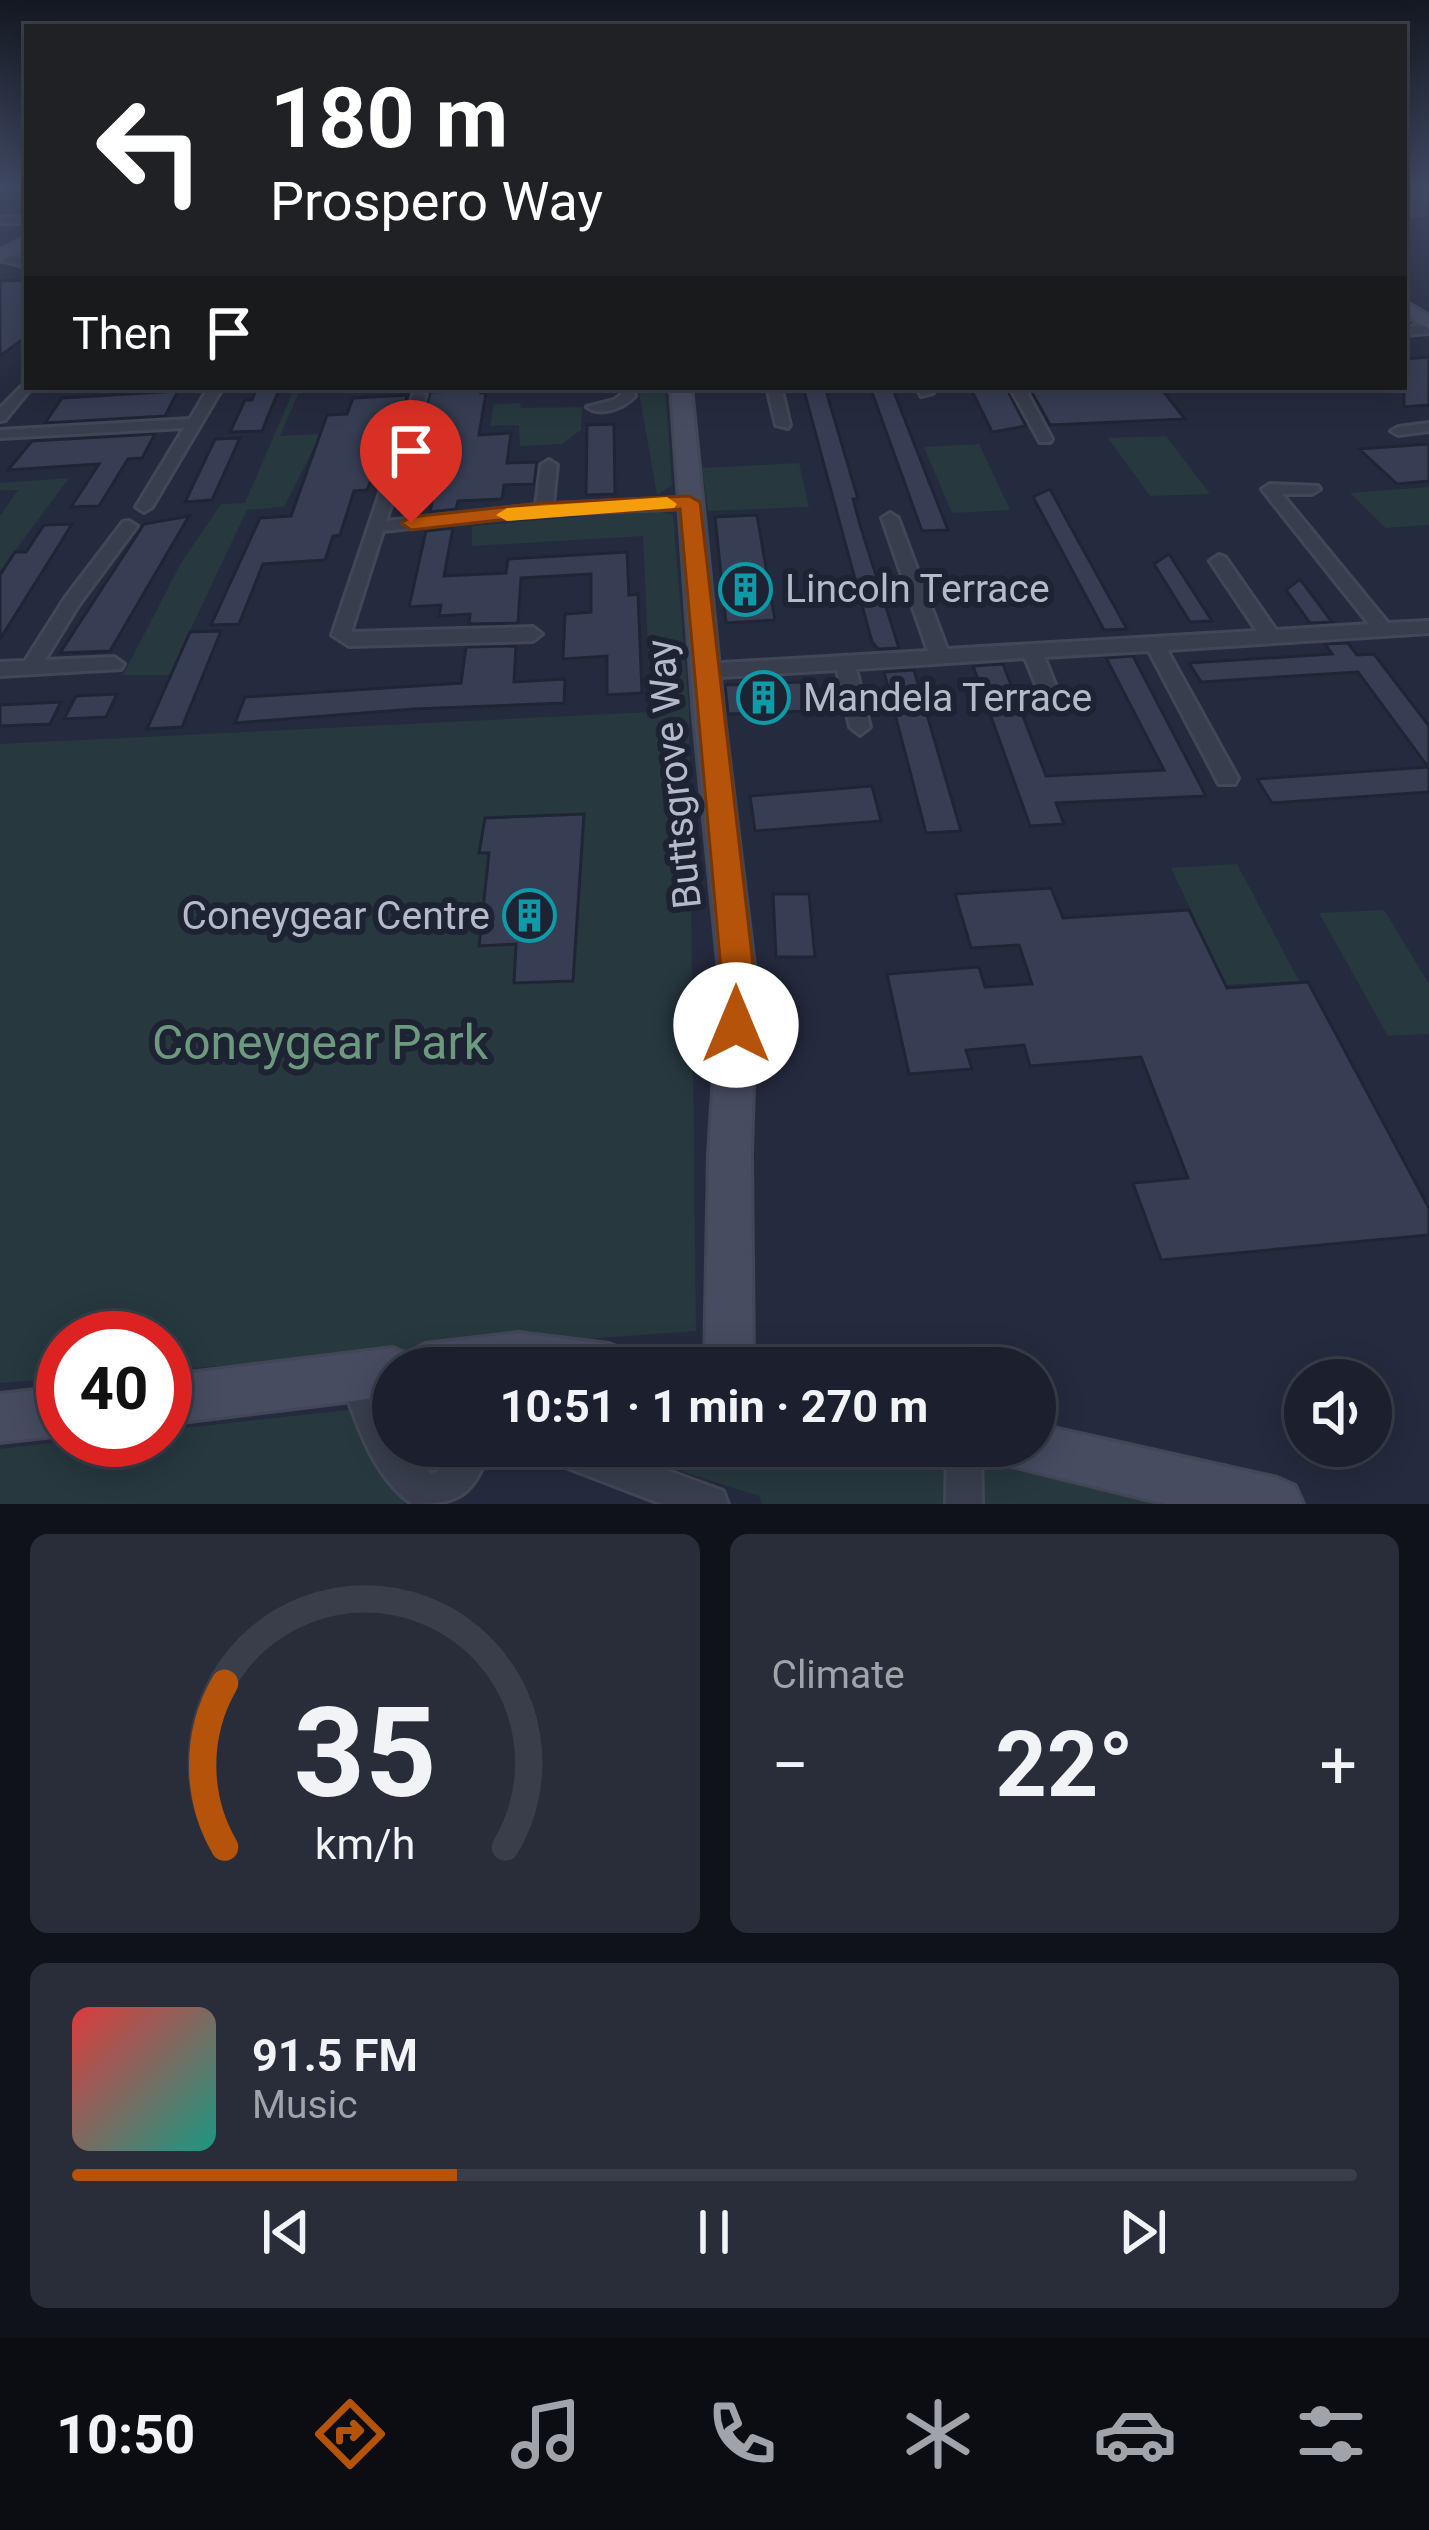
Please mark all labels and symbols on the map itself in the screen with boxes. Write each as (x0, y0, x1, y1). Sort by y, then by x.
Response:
pin (360, 400, 462, 523)
building icon: Lincoln Terrace (718, 561, 774, 617)
place label: Lincoln Terrace (785, 566, 1050, 612)
street label: Buttsgrove Way (637, 637, 711, 911)
building icon: Mandela Terrace (736, 670, 792, 726)
place label: Mandela Terrace (803, 675, 1092, 721)
building icon: Coneygear Centre (501, 888, 557, 944)
place label: Coneygear Centre (182, 893, 490, 939)
position arrow (673, 962, 799, 1088)
park label: Coneygear Park (152, 1014, 489, 1071)
speed limit sign: 40 (36, 1311, 192, 1467)

